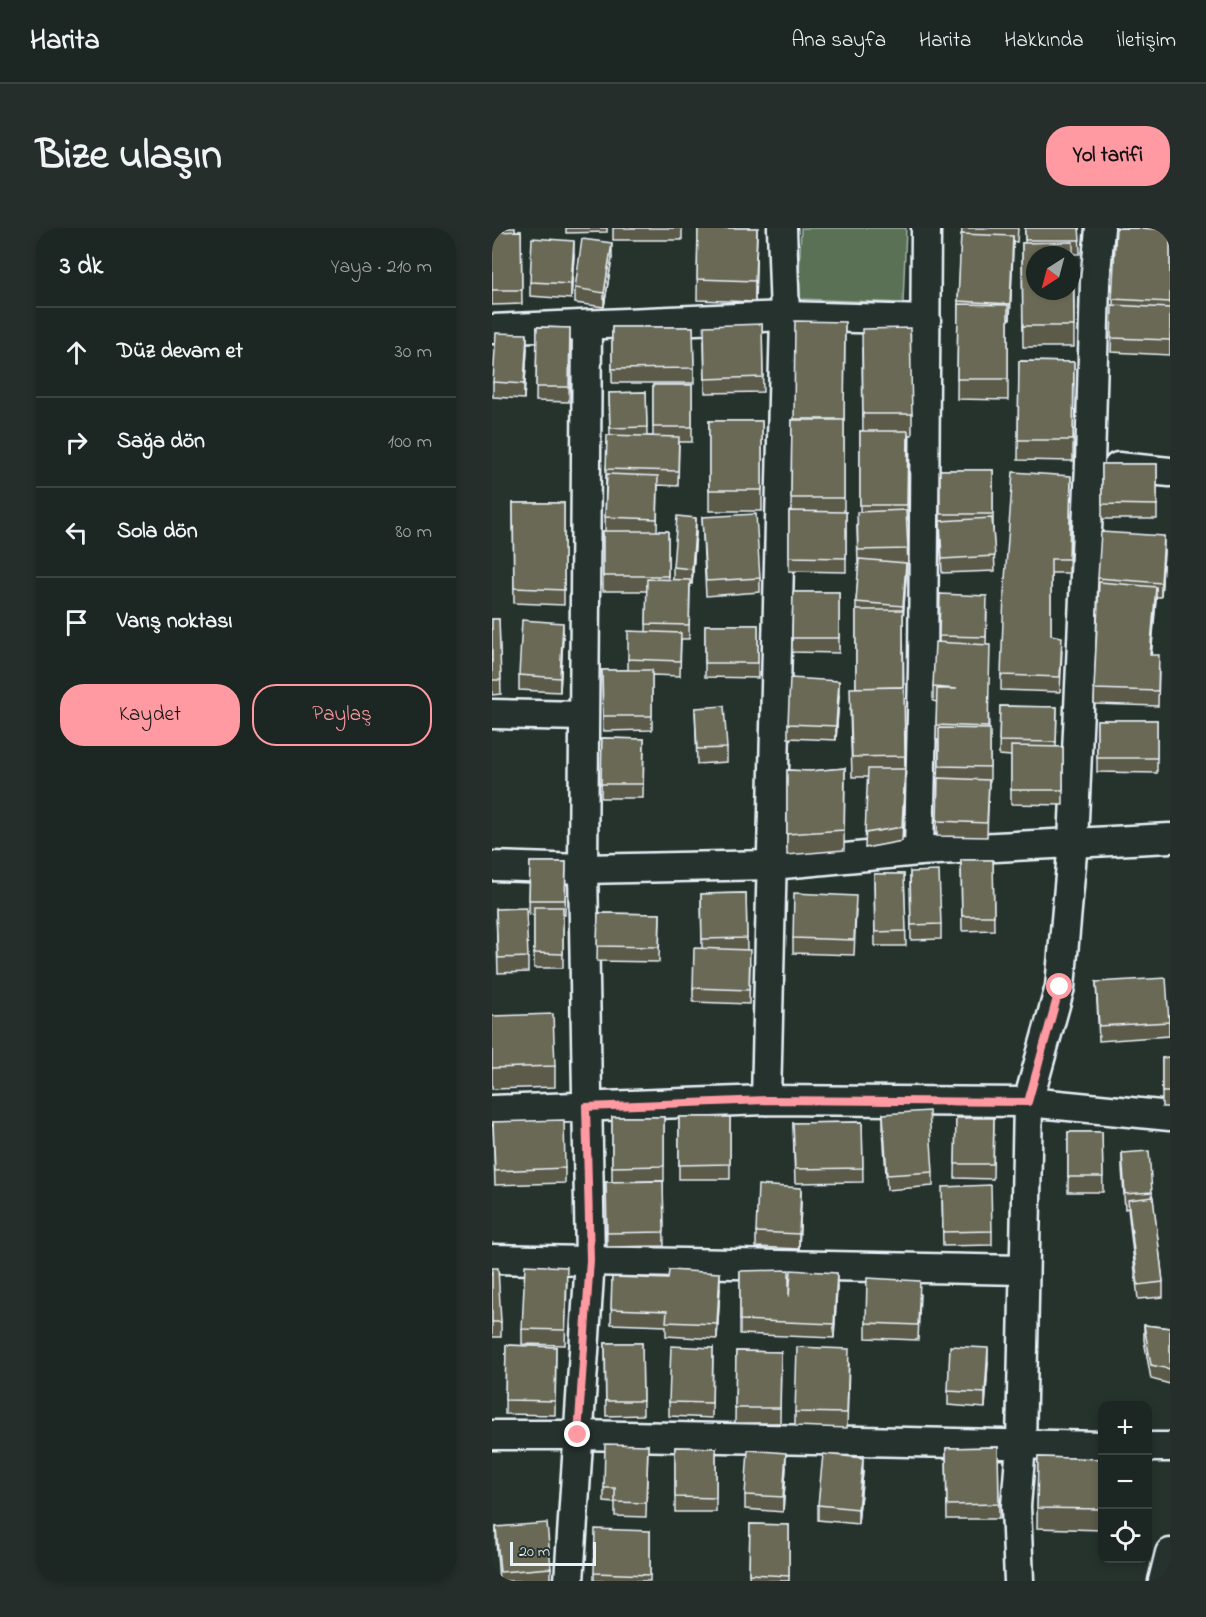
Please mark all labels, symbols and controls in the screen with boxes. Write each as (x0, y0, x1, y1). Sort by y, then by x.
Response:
text: Harita (30, 21, 100, 62)
text: Ana sayfa (791, 26, 886, 56)
text: Harita (919, 26, 971, 56)
text: Hakkında (1004, 26, 1084, 56)
text: İletişim (1117, 26, 1176, 56)
text: Bize ulaşın (36, 126, 222, 187)
button: Yol tarifi (1046, 126, 1170, 186)
north arrow (1026, 246, 1080, 300)
text: 3 dk (60, 248, 103, 286)
text: Yaya · 210 m (330, 253, 432, 282)
icon: ahead (60, 336, 93, 369)
text: Düz devam et (117, 336, 243, 368)
text: 30 m (395, 338, 432, 367)
icon: right (60, 426, 93, 459)
text: Sağa dön (117, 426, 205, 458)
text: 100 m (388, 428, 432, 457)
icon: left (60, 516, 93, 549)
text: Sola dön (117, 516, 198, 548)
text: 80 m (395, 518, 432, 547)
icon: arrive (60, 606, 93, 639)
text: Varış noktası (117, 606, 232, 638)
button: Kaydet (60, 684, 240, 746)
button: Paylaş (252, 684, 432, 746)
route start (1046, 973, 1072, 999)
map controls (1098, 1401, 1152, 1563)
button: + (1098, 1401, 1152, 1455)
route end (564, 1421, 590, 1447)
button: − (1098, 1455, 1152, 1509)
button: locate (1098, 1509, 1152, 1563)
scale bar (510, 1539, 596, 1566)
text: 20 m (519, 1540, 550, 1564)

